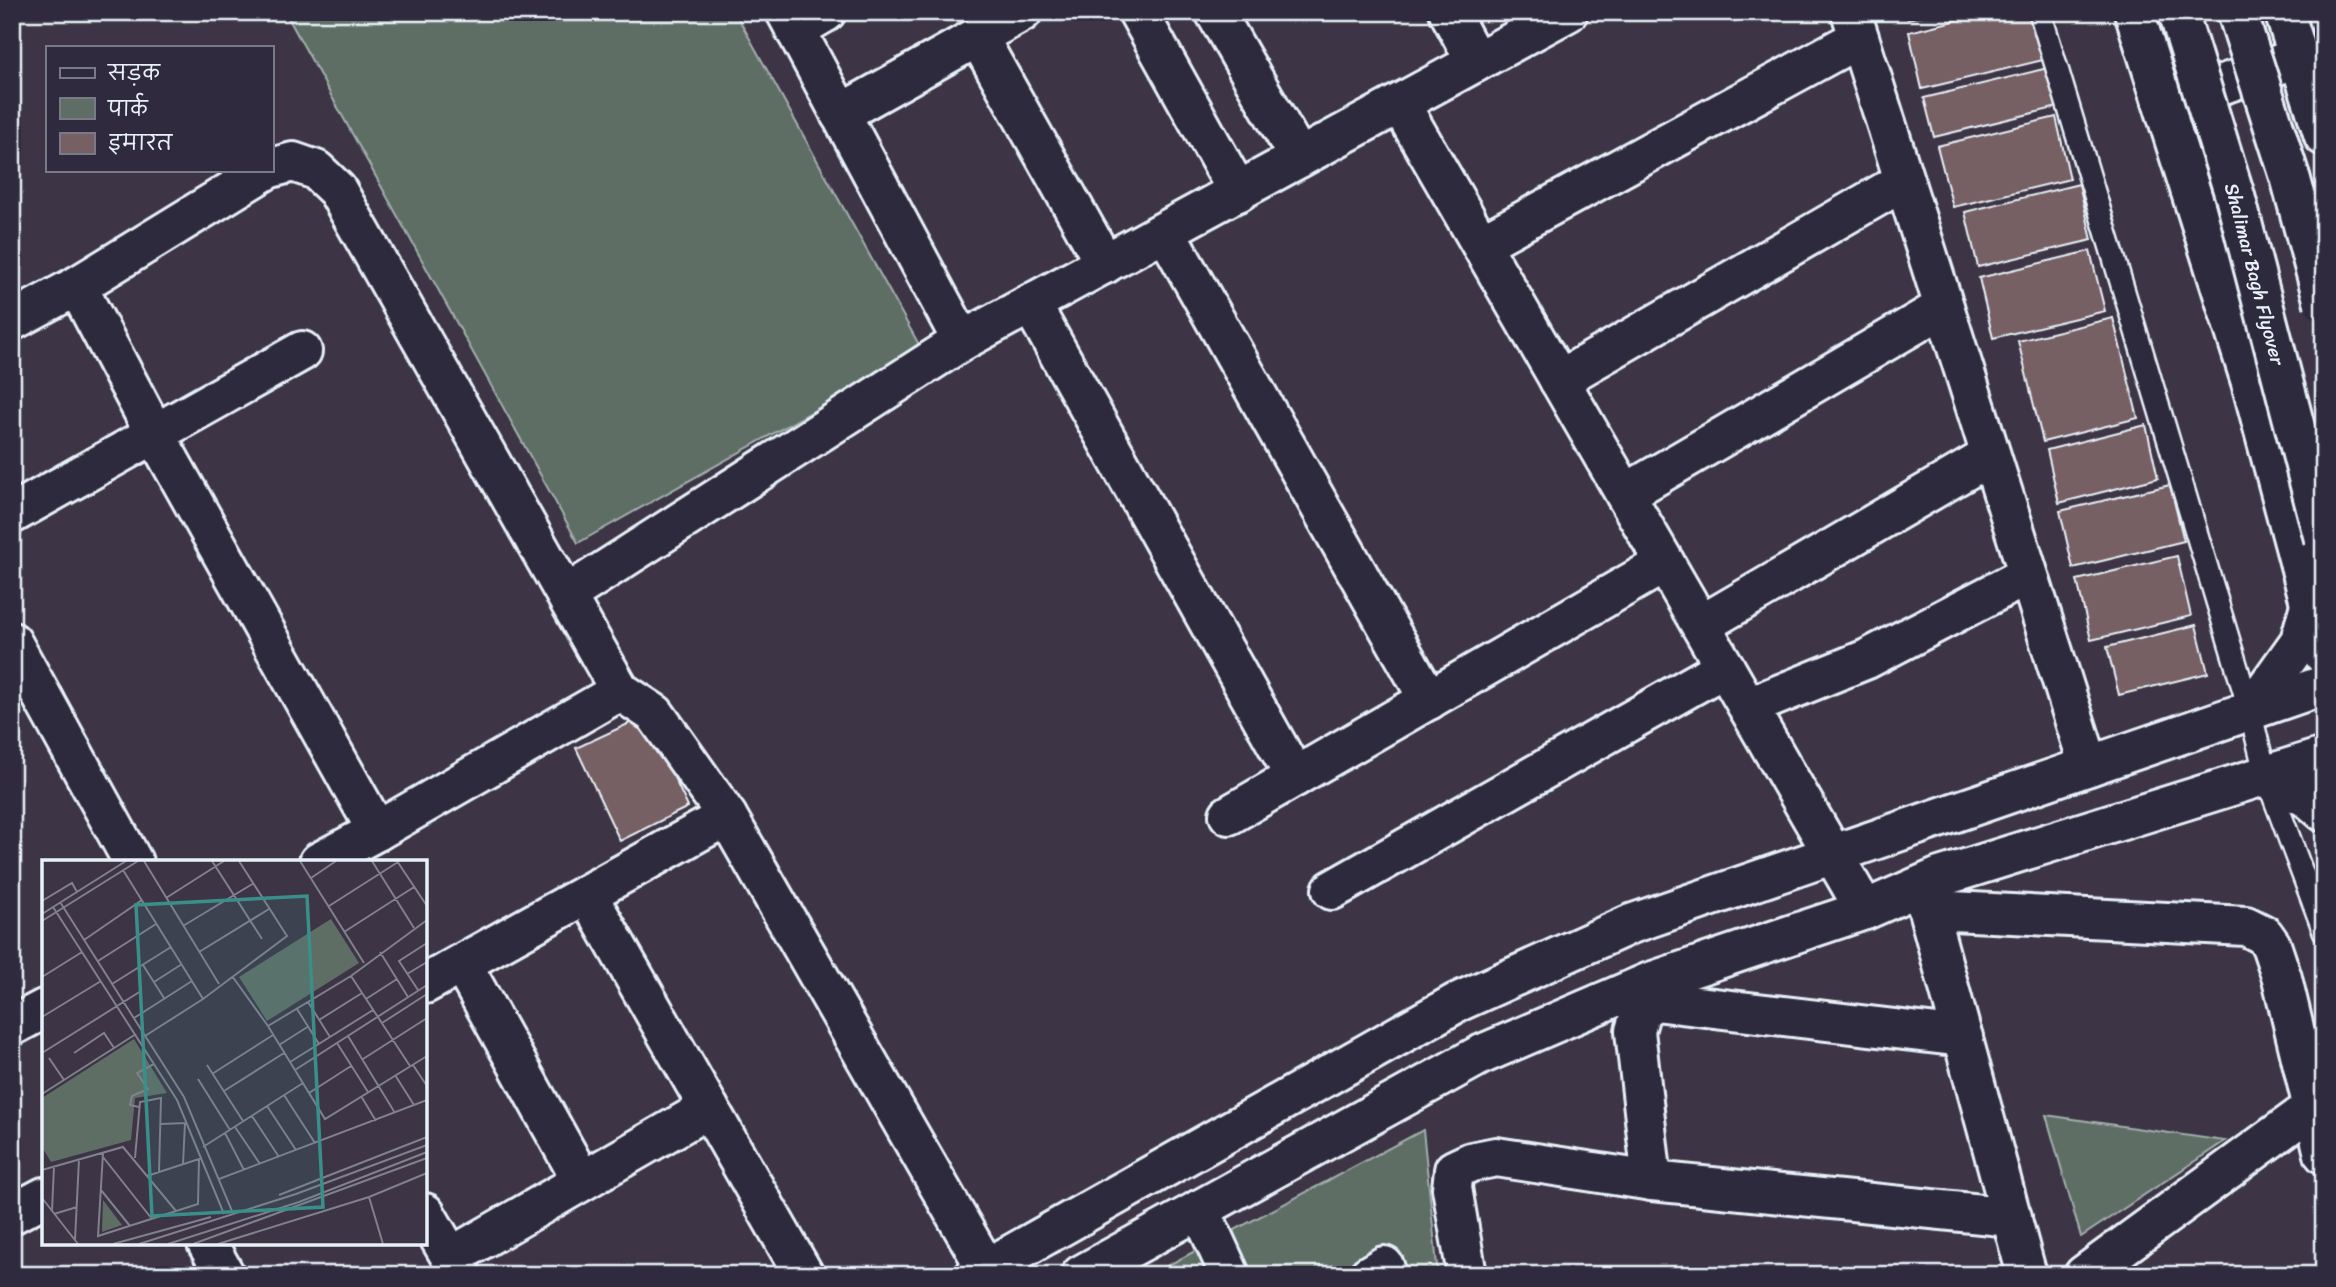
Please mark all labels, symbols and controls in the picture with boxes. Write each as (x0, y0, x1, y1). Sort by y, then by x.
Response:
legend (46, 46, 273, 172)
text: सड़क (107, 54, 161, 92)
text: पार्क (107, 90, 149, 128)
text: इमारत (108, 124, 174, 162)
street label: Shalimar Bagh Flyover (2215, 179, 2294, 370)
inset map (42, 860, 427, 1245)

